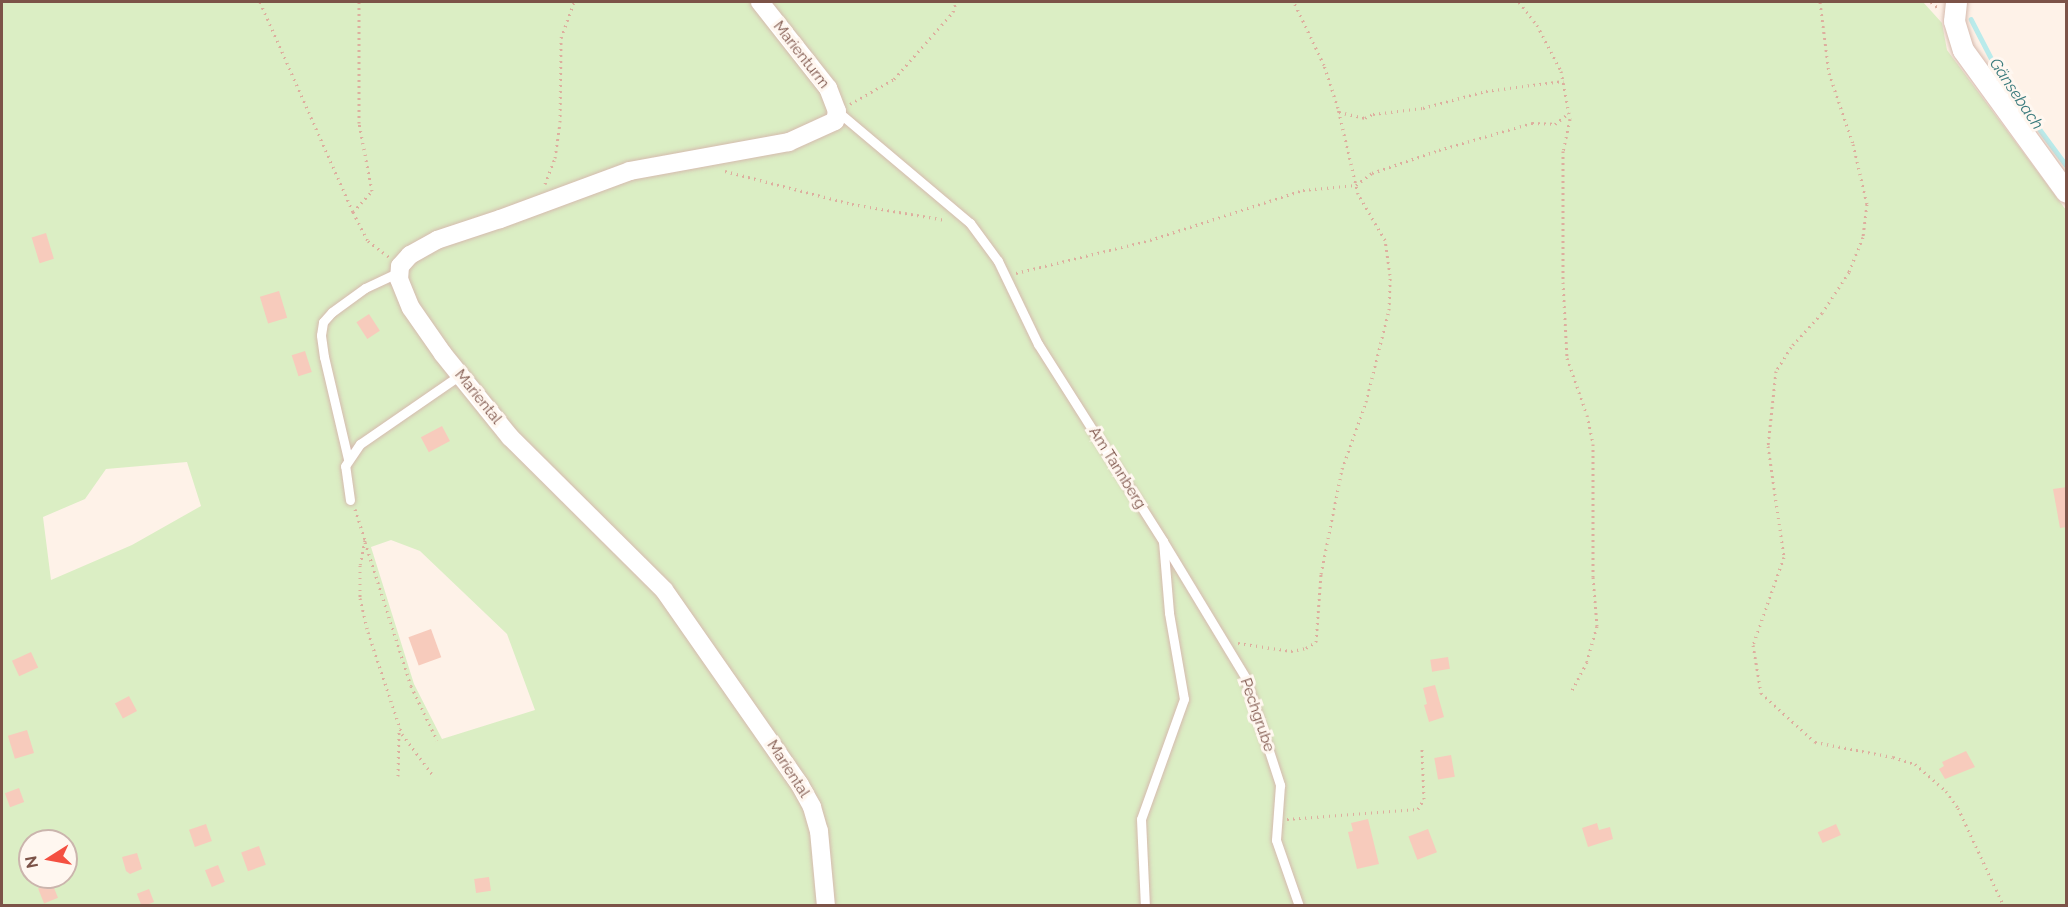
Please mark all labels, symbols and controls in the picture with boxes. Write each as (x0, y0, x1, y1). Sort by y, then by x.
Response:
street label: Marienturm (769, 18, 833, 92)
water label: Gänsebach (1985, 55, 2047, 133)
street label: Mariental (451, 366, 505, 428)
street label: Am Tannberg (1085, 424, 1149, 512)
street label: Pechgrube (1236, 676, 1278, 754)
street label: Mariental (763, 737, 813, 801)
north arrow (18, 829, 78, 889)
text: N (21, 854, 42, 870)

